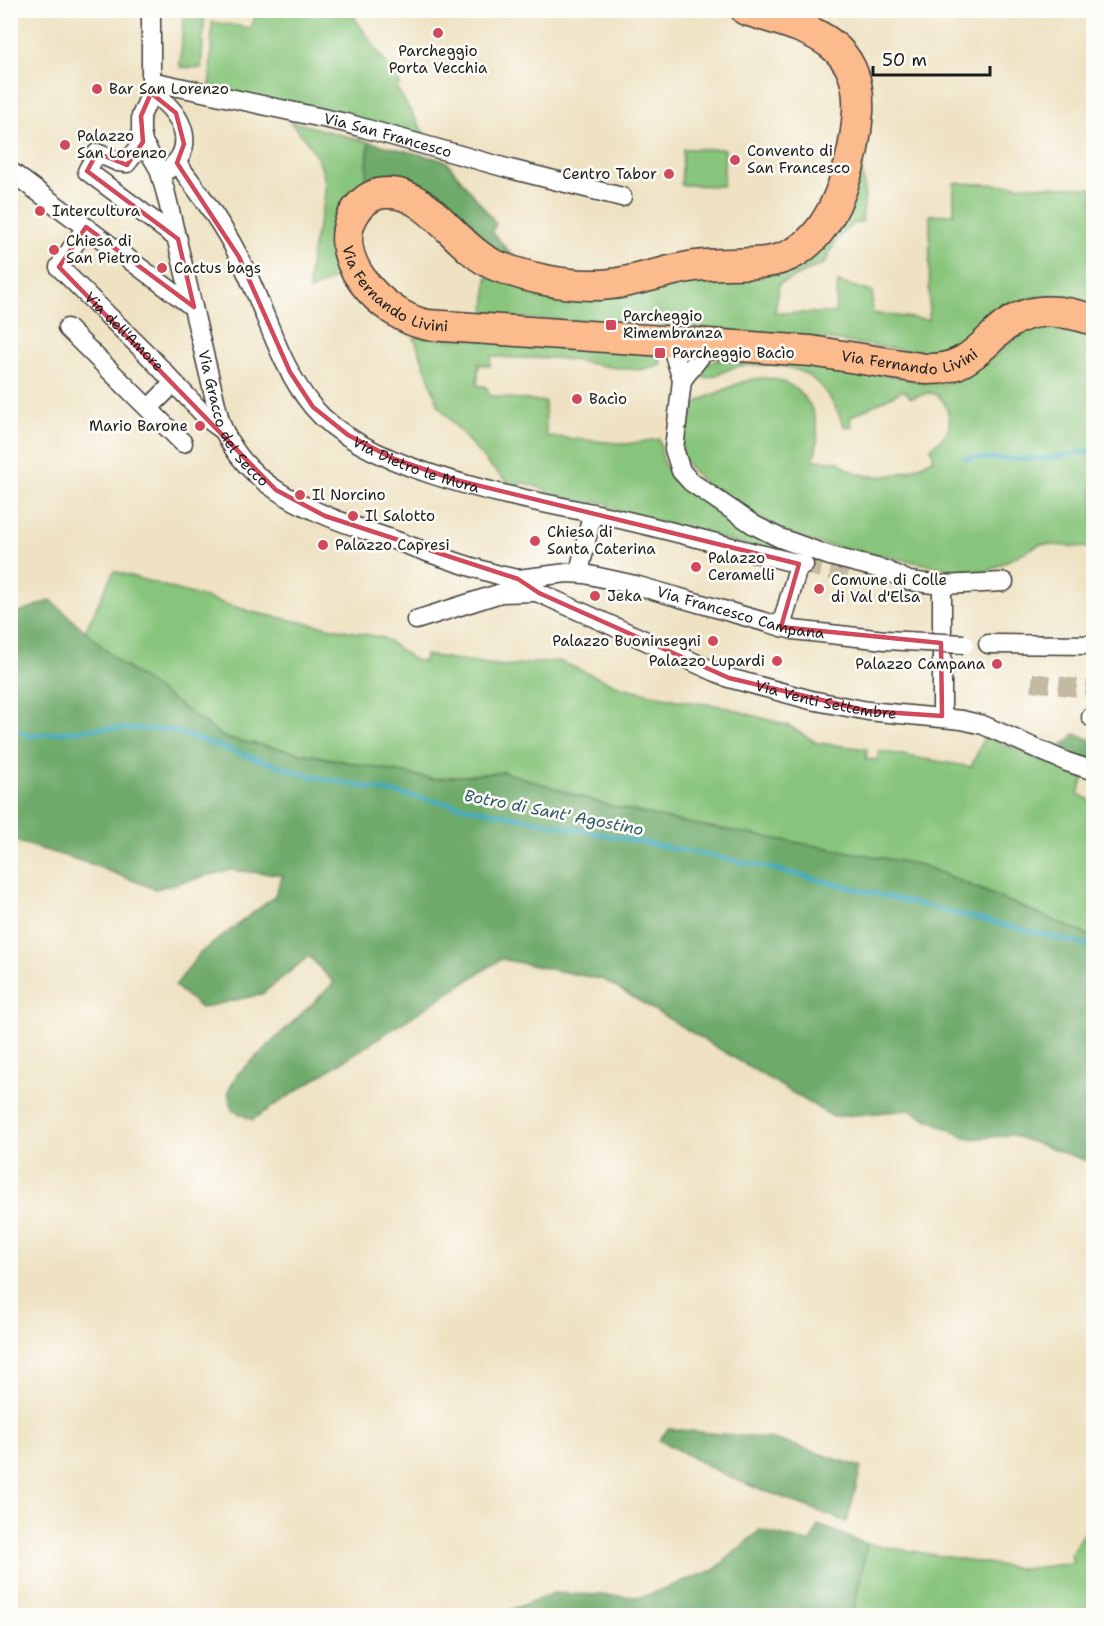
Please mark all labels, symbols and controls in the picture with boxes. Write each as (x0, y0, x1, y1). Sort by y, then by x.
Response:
marker: Parcheggio Porta Vecchia (431, 26, 445, 40)
scale bar (873, 39, 990, 77)
place label: Parcheggio Porta Vecchia (389, 41, 488, 78)
text: 50 m (882, 48, 927, 72)
place label: Bar San Lorenzo (109, 79, 229, 99)
marker: Bar San Lorenzo (90, 82, 104, 96)
street label: Via San Francesco (322, 109, 454, 162)
place label: Palazzo San Lorenzo (77, 126, 167, 163)
marker: Palazzo San Lorenzo (58, 138, 72, 152)
place label: Convento di San Francesco (747, 141, 850, 178)
marker: Convento di San Francesco (728, 153, 742, 167)
place label: Centro Tabor (562, 164, 657, 184)
marker: Centro Tabor (662, 167, 676, 181)
place label: Intercultura (52, 201, 141, 221)
marker: Intercultura (33, 204, 47, 218)
place label: Chiesa di San Pietro (66, 231, 140, 268)
marker: Chiesa di San Pietro (47, 243, 61, 257)
street label: Via Fernando Livini (338, 243, 449, 336)
place label: Cactus bags (174, 258, 261, 278)
marker: Cactus bags (155, 261, 169, 275)
street label: Via dell'Amore (80, 288, 168, 376)
place label: Parcheggio Rimembranza (623, 306, 723, 343)
marker: Parcheggio Rimembranza (604, 318, 618, 332)
place label: Parcheggio Bacìo (672, 343, 795, 363)
street label: Via Fernando Livini (840, 344, 982, 379)
marker: Parcheggio Bacìo (653, 346, 667, 360)
street label: Via Gracco del Secco (193, 348, 273, 491)
place label: Bacìo (589, 389, 627, 409)
marker: Bacìo (570, 392, 584, 406)
place label: Mario Barone (89, 416, 188, 436)
marker: Mario Barone (193, 419, 207, 433)
street label: Via Dietro le Mura (349, 432, 482, 498)
place label: Il Norcino (312, 485, 386, 505)
marker: Il Norcino (293, 488, 307, 502)
place label: Il Salotto (365, 506, 435, 526)
marker: Il Salotto (346, 509, 360, 523)
place label: Chiesa di Santa Caterina (547, 522, 656, 559)
marker: Chiesa di Santa Caterina (528, 534, 542, 548)
place label: Palazzo Capresi (335, 535, 450, 555)
marker: Palazzo Capresi (316, 538, 330, 552)
place label: Palazzo Ceramelli (708, 548, 775, 585)
marker: Palazzo Ceramelli (689, 560, 703, 574)
place label: Comune di Colle di Val d'Elsa (831, 570, 947, 607)
street label: Via Francesco Campana (654, 582, 826, 643)
marker: Comune di Colle di Val d'Elsa (812, 582, 826, 596)
place label: Jeka (607, 586, 642, 606)
marker: Jeka (588, 589, 602, 603)
place label: Palazzo Buoninsegni (552, 631, 701, 651)
marker: Palazzo Buoninsegni (706, 634, 720, 648)
place label: Palazzo Lupardi (649, 651, 765, 671)
marker: Palazzo Lupardi (770, 654, 784, 668)
place label: Palazzo Campana (855, 654, 986, 674)
marker: Palazzo Campana (990, 657, 1004, 671)
street label: Via Venti Settembre (753, 675, 898, 724)
water label: Botro di Sant' Agostino (462, 785, 646, 840)

